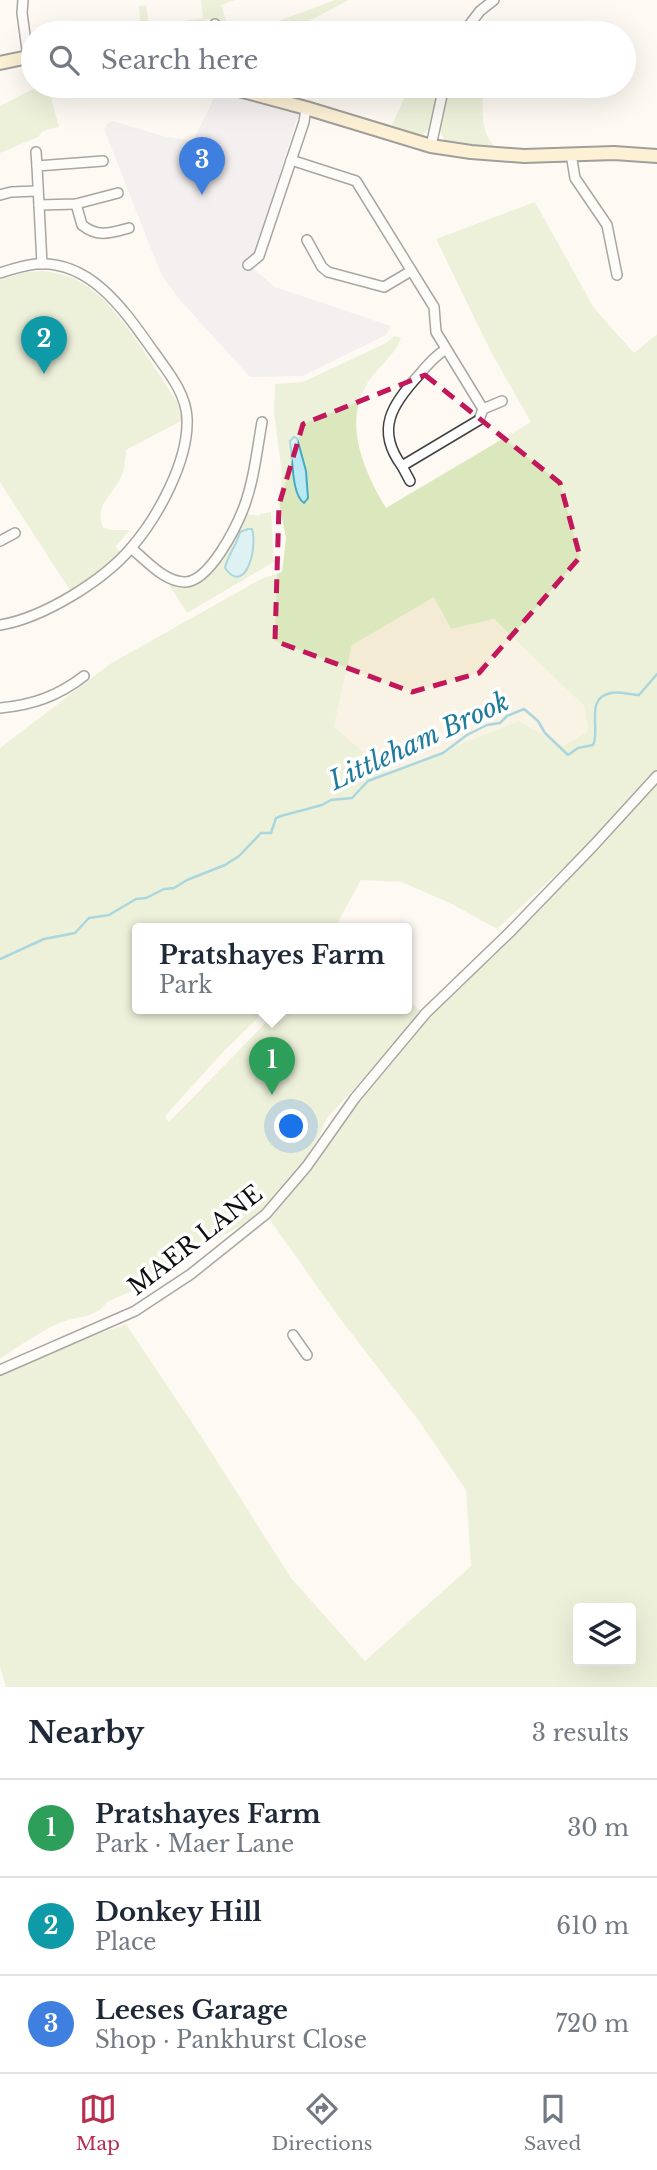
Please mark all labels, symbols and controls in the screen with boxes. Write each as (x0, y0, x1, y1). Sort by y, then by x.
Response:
search box (21, 21, 636, 98)
icon: search (45, 41, 83, 79)
text: Search here (101, 44, 258, 76)
pin: 3 (179, 137, 225, 195)
pin: 2 (21, 316, 67, 374)
water label: Littleham Brook (323, 685, 514, 797)
popup (132, 923, 412, 1014)
text: Pratshayes Farm (159, 939, 385, 971)
text: Park (159, 971, 212, 999)
pin: 1 (249, 1037, 295, 1095)
your location (274, 1109, 308, 1143)
street label: MAER LANE (122, 1179, 268, 1301)
map controls (573, 1603, 636, 1666)
button: layers (573, 1603, 636, 1666)
text: Nearby (28, 1714, 144, 1751)
text: 3 results (532, 1719, 629, 1747)
text: Pratshayes Farm (95, 1798, 321, 1830)
text: 1 (46, 1814, 56, 1842)
text: 30 m (567, 1814, 629, 1842)
text: Park · Maer Lane (95, 1830, 294, 1858)
text: Donkey Hill (95, 1896, 262, 1928)
text: 2 (44, 1912, 58, 1940)
text: 610 m (556, 1912, 629, 1940)
text: Place (95, 1928, 157, 1956)
text: Leeses Garage (95, 1994, 288, 2026)
text: 3 (44, 2010, 58, 2038)
text: 720 m (556, 2010, 629, 2038)
text: Shop · Pankhurst Close (95, 2026, 367, 2054)
tab: Map (76, 2090, 120, 2155)
tab: Directions (271, 2090, 372, 2155)
tab: Saved (524, 2090, 581, 2155)

